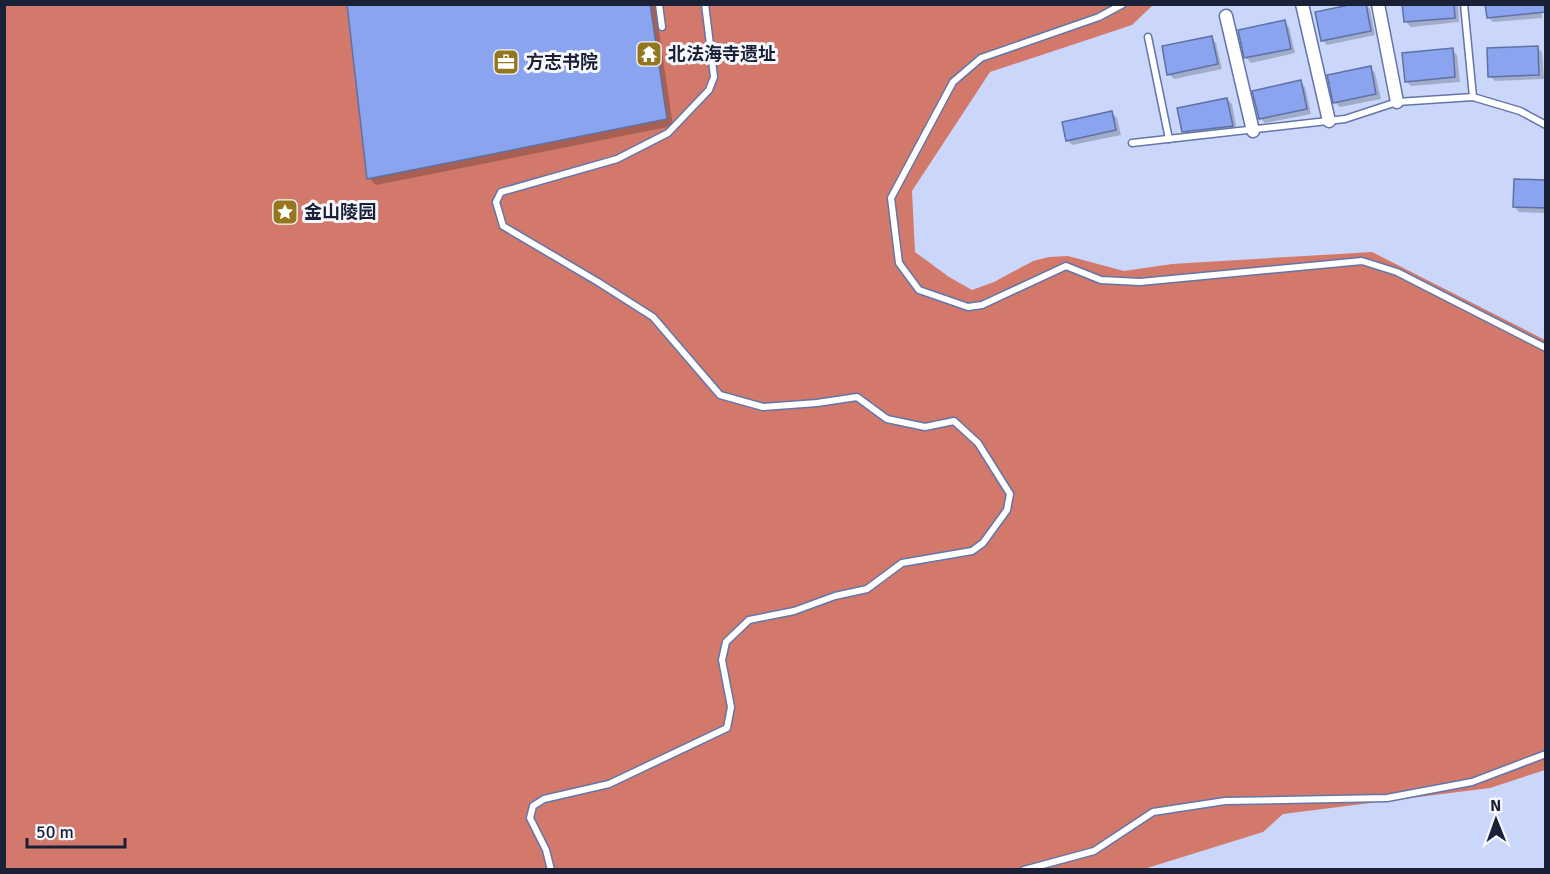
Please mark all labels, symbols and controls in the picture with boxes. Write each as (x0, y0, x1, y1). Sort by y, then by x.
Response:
temple icon: 北法海寺遗址 (634, 39, 664, 69)
place label: 北法海寺遗址 (668, 43, 776, 65)
office icon: 方志书院 (491, 47, 521, 77)
place label: 方志书院 (526, 51, 598, 73)
place icon: 金山陵园 (270, 197, 300, 227)
place label: 金山陵园 (304, 201, 376, 223)
north arrow (1466, 790, 1526, 850)
text: N (1490, 796, 1501, 816)
scale bar (27, 811, 124, 849)
text: 50 m (36, 821, 74, 843)

